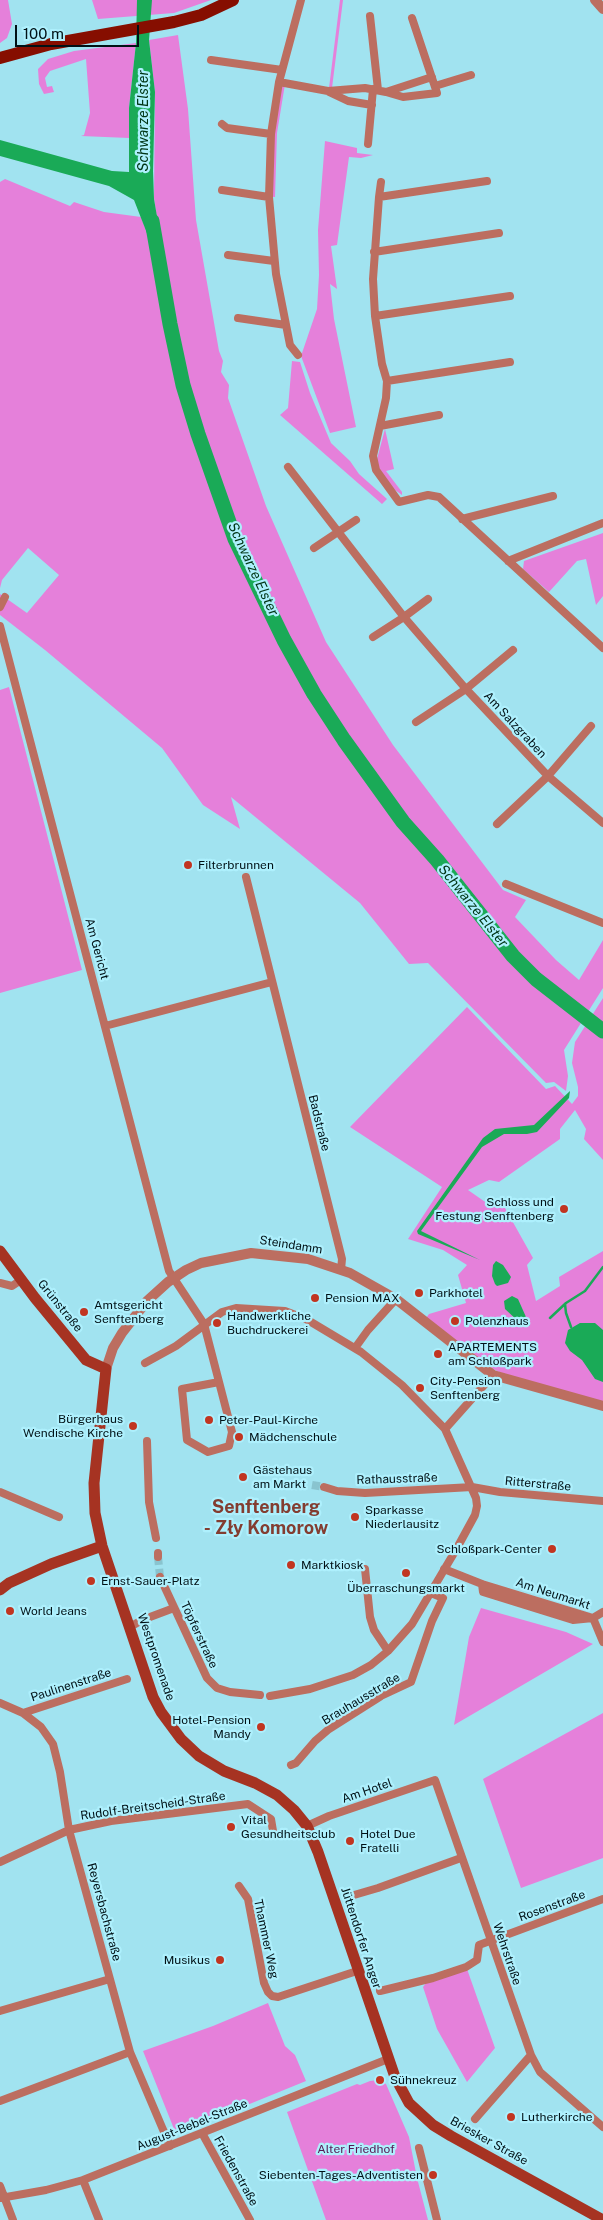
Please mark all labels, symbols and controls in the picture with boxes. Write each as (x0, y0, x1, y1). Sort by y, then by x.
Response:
scale bar (18, 15, 141, 47)
text: 100 m (23, 25, 64, 42)
water label: Schwarze Elster (136, 70, 152, 172)
water label: Schwarze Elster (224, 520, 282, 618)
street label: Am Salzgraben (481, 689, 549, 761)
place label: Filterbrunnen (198, 858, 274, 872)
marker: Filterbrunnen (182, 859, 194, 871)
water label: Schwarze Elster (435, 861, 511, 951)
street label: Am Gericht (82, 917, 112, 981)
street label: Badstraße (305, 1093, 333, 1153)
place label: Schloss und Festung Senftenberg (435, 1195, 554, 1223)
marker: Schloss und Festung Senftenberg (558, 1203, 570, 1215)
street label: Steindamm (258, 1233, 324, 1257)
street label: Grünstraße (35, 1277, 85, 1335)
place label: Parkhotel (429, 1286, 483, 1300)
marker: Parkhotel (413, 1287, 425, 1299)
place label: Pension MAX (325, 1291, 400, 1305)
marker: Pension MAX (309, 1292, 321, 1304)
place label: Amtsgericht Senftenberg (94, 1298, 164, 1326)
marker: Amtsgericht Senftenberg (78, 1306, 90, 1318)
place label: Handwerkliche Buchdruckerei (227, 1309, 311, 1337)
place label: Polenzhaus (465, 1314, 529, 1328)
marker: Polenzhaus (449, 1315, 461, 1327)
marker: Handwerkliche Buchdruckerei (211, 1317, 223, 1329)
place label: APARTEMENTS am Schloßpark (448, 1340, 537, 1368)
marker: APARTEMENTS am Schloßpark (432, 1348, 444, 1360)
place label: City-Pension Senftenberg (430, 1374, 501, 1402)
marker: City-Pension Senftenberg (414, 1382, 426, 1394)
place label: Bürgerhaus Wendische Kirche (23, 1412, 123, 1440)
place label: Peter-Paul-Kirche (219, 1413, 318, 1427)
marker: Peter-Paul-Kirche (203, 1414, 215, 1426)
marker: Bürgerhaus Wendische Kirche (127, 1420, 139, 1432)
place label: Mädchenschule (249, 1430, 337, 1444)
marker: Mädchenschule (233, 1431, 245, 1443)
place label: Gästehaus am Markt (253, 1463, 312, 1491)
street label: Rathausstraße (356, 1470, 438, 1488)
marker: Gästehaus am Markt (237, 1471, 249, 1483)
street label: Ritterstraße (504, 1474, 572, 1494)
district label: Senftenberg - Zły Komorow (204, 1496, 328, 1538)
place label: Sparkasse Niederlausitz (365, 1503, 439, 1531)
marker: Sparkasse Niederlausitz (349, 1511, 361, 1523)
place label: Schloßpark-Center (436, 1542, 542, 1556)
marker: Schloßpark-Center (546, 1543, 558, 1555)
place label: Marktkiosk (301, 1558, 363, 1572)
marker: Marktkiosk (285, 1559, 297, 1571)
marker: Überraschungsmarkt (400, 1567, 412, 1579)
place label: Ernst-Sauer-Platz (101, 1574, 199, 1588)
marker: Ernst-Sauer-Platz (85, 1575, 97, 1587)
street label: Am Neumarkt (514, 1575, 592, 1613)
place label: Überraschungsmarkt (347, 1581, 465, 1595)
street label: Töpferstraße (177, 1599, 221, 1671)
place label: World Jeans (20, 1604, 87, 1618)
marker: World Jeans (4, 1605, 16, 1617)
street label: Westpromenade (134, 1611, 178, 1703)
street label: Paulinenstraße (29, 1665, 113, 1705)
street label: Brauhausstraße (319, 1670, 403, 1728)
place label: Hotel-Pension Mandy (172, 1713, 251, 1741)
marker: Hotel-Pension Mandy (255, 1721, 267, 1733)
street label: Am Hotel (340, 1776, 394, 1806)
street label: Rudolf-Breitscheid-Straße (79, 1789, 227, 1823)
place label: Vital Gesundheitsclub (241, 1813, 335, 1841)
marker: Vital Gesundheitsclub (225, 1821, 237, 1833)
place label: Hotel Due Fratelli (360, 1827, 416, 1855)
marker: Hotel Due Fratelli (344, 1835, 356, 1847)
street label: Reyersbachstraße (84, 1861, 124, 1963)
street label: Jüttendorfer Anger (338, 1885, 384, 1991)
street label: Rosenstraße (517, 1887, 587, 1925)
street label: Thammer Weg (251, 1898, 281, 1980)
street label: Wehrstraße (490, 1921, 524, 1987)
place label: Musikus (164, 1953, 210, 1967)
marker: Musikus (214, 1954, 226, 1966)
place label: Sühnekreuz (390, 2073, 457, 2087)
marker: Sühnekreuz (374, 2074, 386, 2086)
street label: August-Bebel-Straße (134, 2096, 250, 2154)
place label: Lutherkirche (521, 2110, 593, 2124)
marker: Lutherkirche (505, 2111, 517, 2123)
street label: Briesker Straße (448, 2114, 530, 2168)
street label: Friedenstraße (211, 2133, 261, 2209)
park label: Alter Friedhof (317, 2142, 395, 2156)
place label: Siebenten-Tages-Adventisten (259, 2168, 423, 2182)
marker: Siebenten-Tages-Adventisten (427, 2169, 439, 2181)

